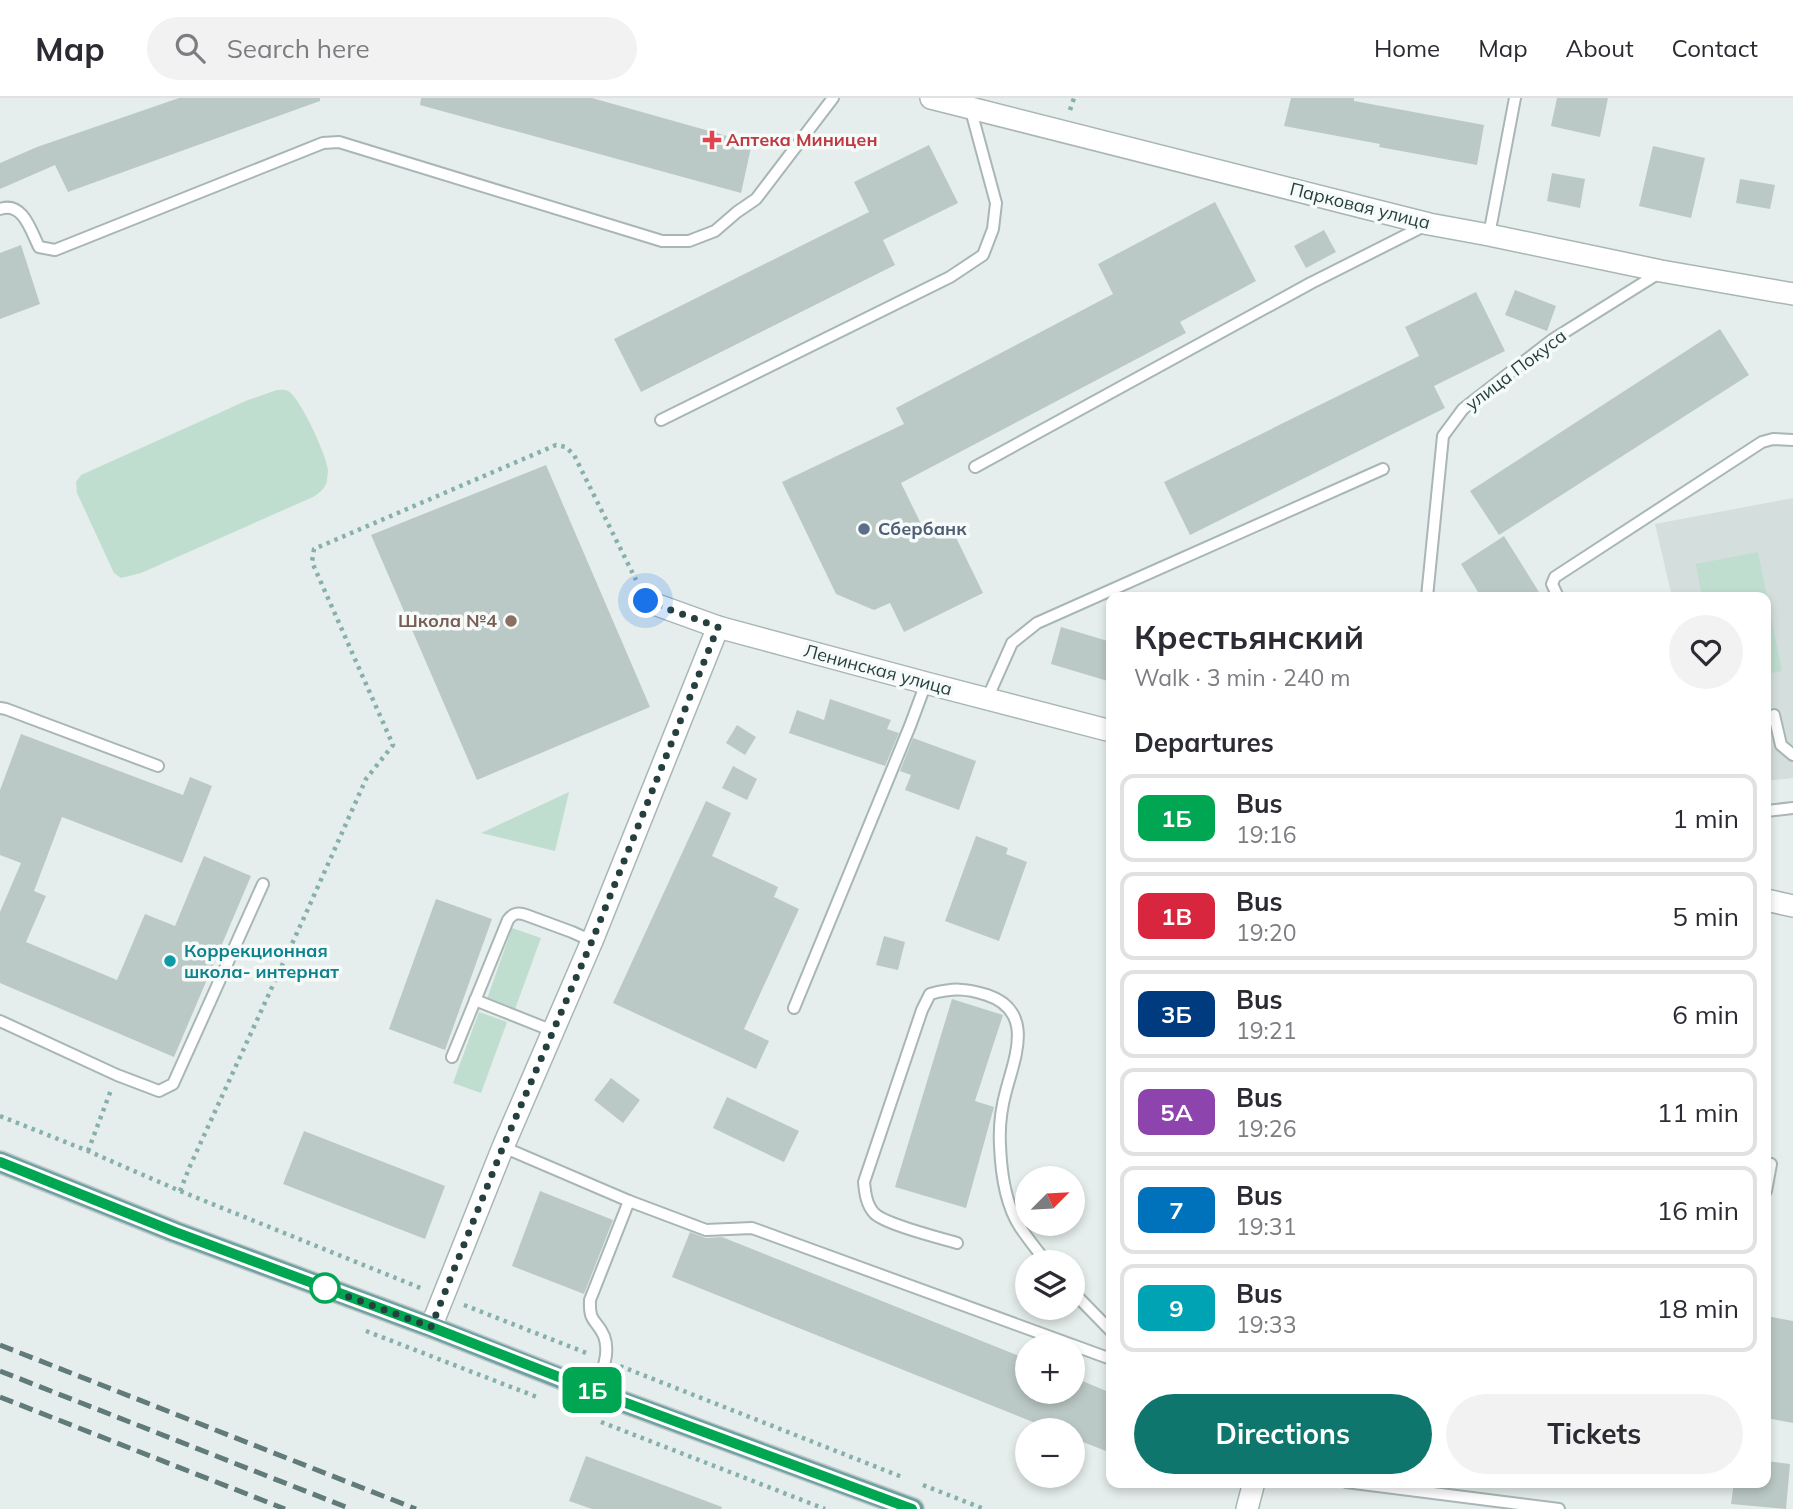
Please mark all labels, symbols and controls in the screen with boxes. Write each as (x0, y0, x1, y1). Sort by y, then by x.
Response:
search box (147, 17, 637, 80)
text: Map (35, 28, 105, 69)
icon: search (171, 29, 209, 67)
text: Search here (227, 32, 370, 65)
text: Home (1374, 33, 1440, 63)
text: Map (1478, 33, 1528, 63)
text: About (1566, 33, 1634, 63)
text: Contact (1672, 33, 1758, 63)
place label: Аптека Миницен (726, 128, 878, 151)
marker: Аптека Миницен (704, 132, 720, 148)
street label: Парковая улица (1288, 177, 1433, 234)
street label: улица Покуса (1461, 324, 1571, 415)
place label: Сбербанк (878, 517, 967, 540)
marker: Сбербанк (856, 521, 872, 537)
your location (628, 583, 663, 618)
place label: Школа №4 (398, 609, 497, 632)
marker: Школа №4 (503, 613, 519, 629)
button: heart (1669, 615, 1743, 689)
text: Крестьянский (1134, 616, 1364, 657)
street label: Ленинская улица (801, 639, 955, 700)
text: Walk · 3 min · 240 m (1134, 663, 1351, 692)
text: Departures (1134, 726, 1274, 759)
text: Bus (1236, 787, 1282, 820)
text: 1 min (1672, 802, 1739, 835)
text: 1Б (1161, 803, 1192, 833)
text: 19:16 (1236, 820, 1296, 849)
text: Bus (1236, 885, 1282, 918)
text: 5 min (1672, 900, 1739, 933)
text: 1В (1161, 901, 1192, 931)
text: 19:20 (1236, 918, 1296, 947)
place label: Коррекционная школа- интернат (184, 939, 339, 983)
marker: Коррекционная школа- интернат (162, 953, 178, 969)
text: Bus (1236, 983, 1282, 1016)
text: 6 min (1672, 998, 1739, 1031)
text: 3Б (1161, 999, 1192, 1029)
text: 19:21 (1236, 1016, 1296, 1045)
text: Bus (1236, 1081, 1282, 1114)
text: 11 min (1657, 1096, 1739, 1129)
text: 5А (1160, 1097, 1193, 1127)
text: 19:26 (1236, 1114, 1296, 1143)
north arrow (1015, 1166, 1085, 1236)
map controls (1015, 1166, 1085, 1488)
text: Bus (1236, 1179, 1282, 1212)
text: 16 min (1657, 1194, 1739, 1227)
text: 7 (1169, 1195, 1184, 1225)
text: 19:31 (1236, 1212, 1296, 1241)
button: layers (1015, 1250, 1085, 1320)
unlabelled marker (310, 1273, 340, 1303)
text: Bus (1236, 1277, 1282, 1310)
text: 18 min (1657, 1292, 1739, 1325)
text: 9 (1169, 1293, 1184, 1323)
text: 19:33 (1236, 1310, 1296, 1339)
button: + (1015, 1334, 1085, 1404)
line badge: 1Б (560, 1367, 624, 1413)
text: 1Б (577, 1375, 607, 1405)
button: Directions (1134, 1394, 1432, 1474)
button: Tickets (1446, 1394, 1743, 1474)
button: − (1015, 1418, 1085, 1488)

